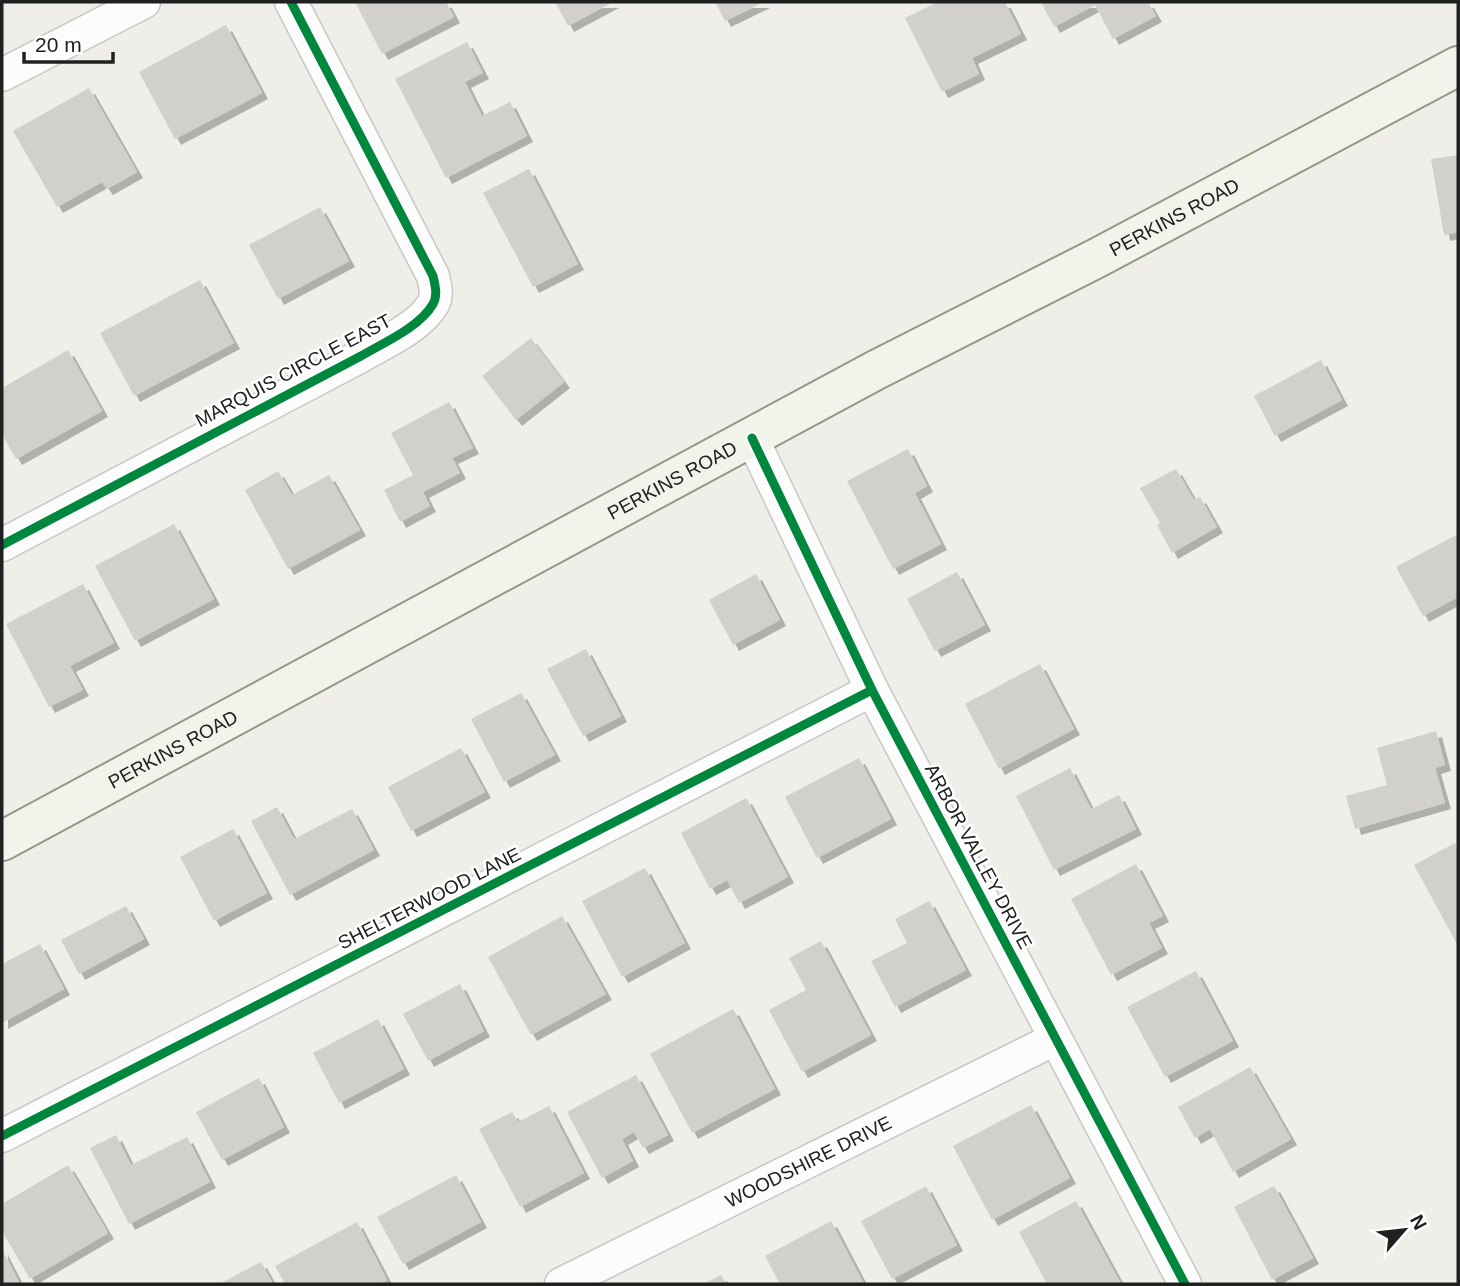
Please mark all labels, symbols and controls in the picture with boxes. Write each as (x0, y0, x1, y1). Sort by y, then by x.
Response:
scale bar (24, 21, 114, 65)
text: 20 m (35, 33, 82, 56)
street label: PERKINS ROAD (1106, 174, 1243, 260)
street label: MARQUIS CIRCLE EAST (192, 310, 395, 431)
street label: PERKINS ROAD (604, 437, 740, 524)
street label: PERKINS ROAD (105, 706, 241, 793)
street label: ARBOR VALLEY DRIVE (921, 760, 1036, 952)
street label: SHELTERWOOD LANE (334, 843, 524, 954)
street label: WOODSHIRE DRIVE (722, 1112, 895, 1212)
north arrow (1369, 1195, 1439, 1265)
text: N (1406, 1211, 1431, 1233)

